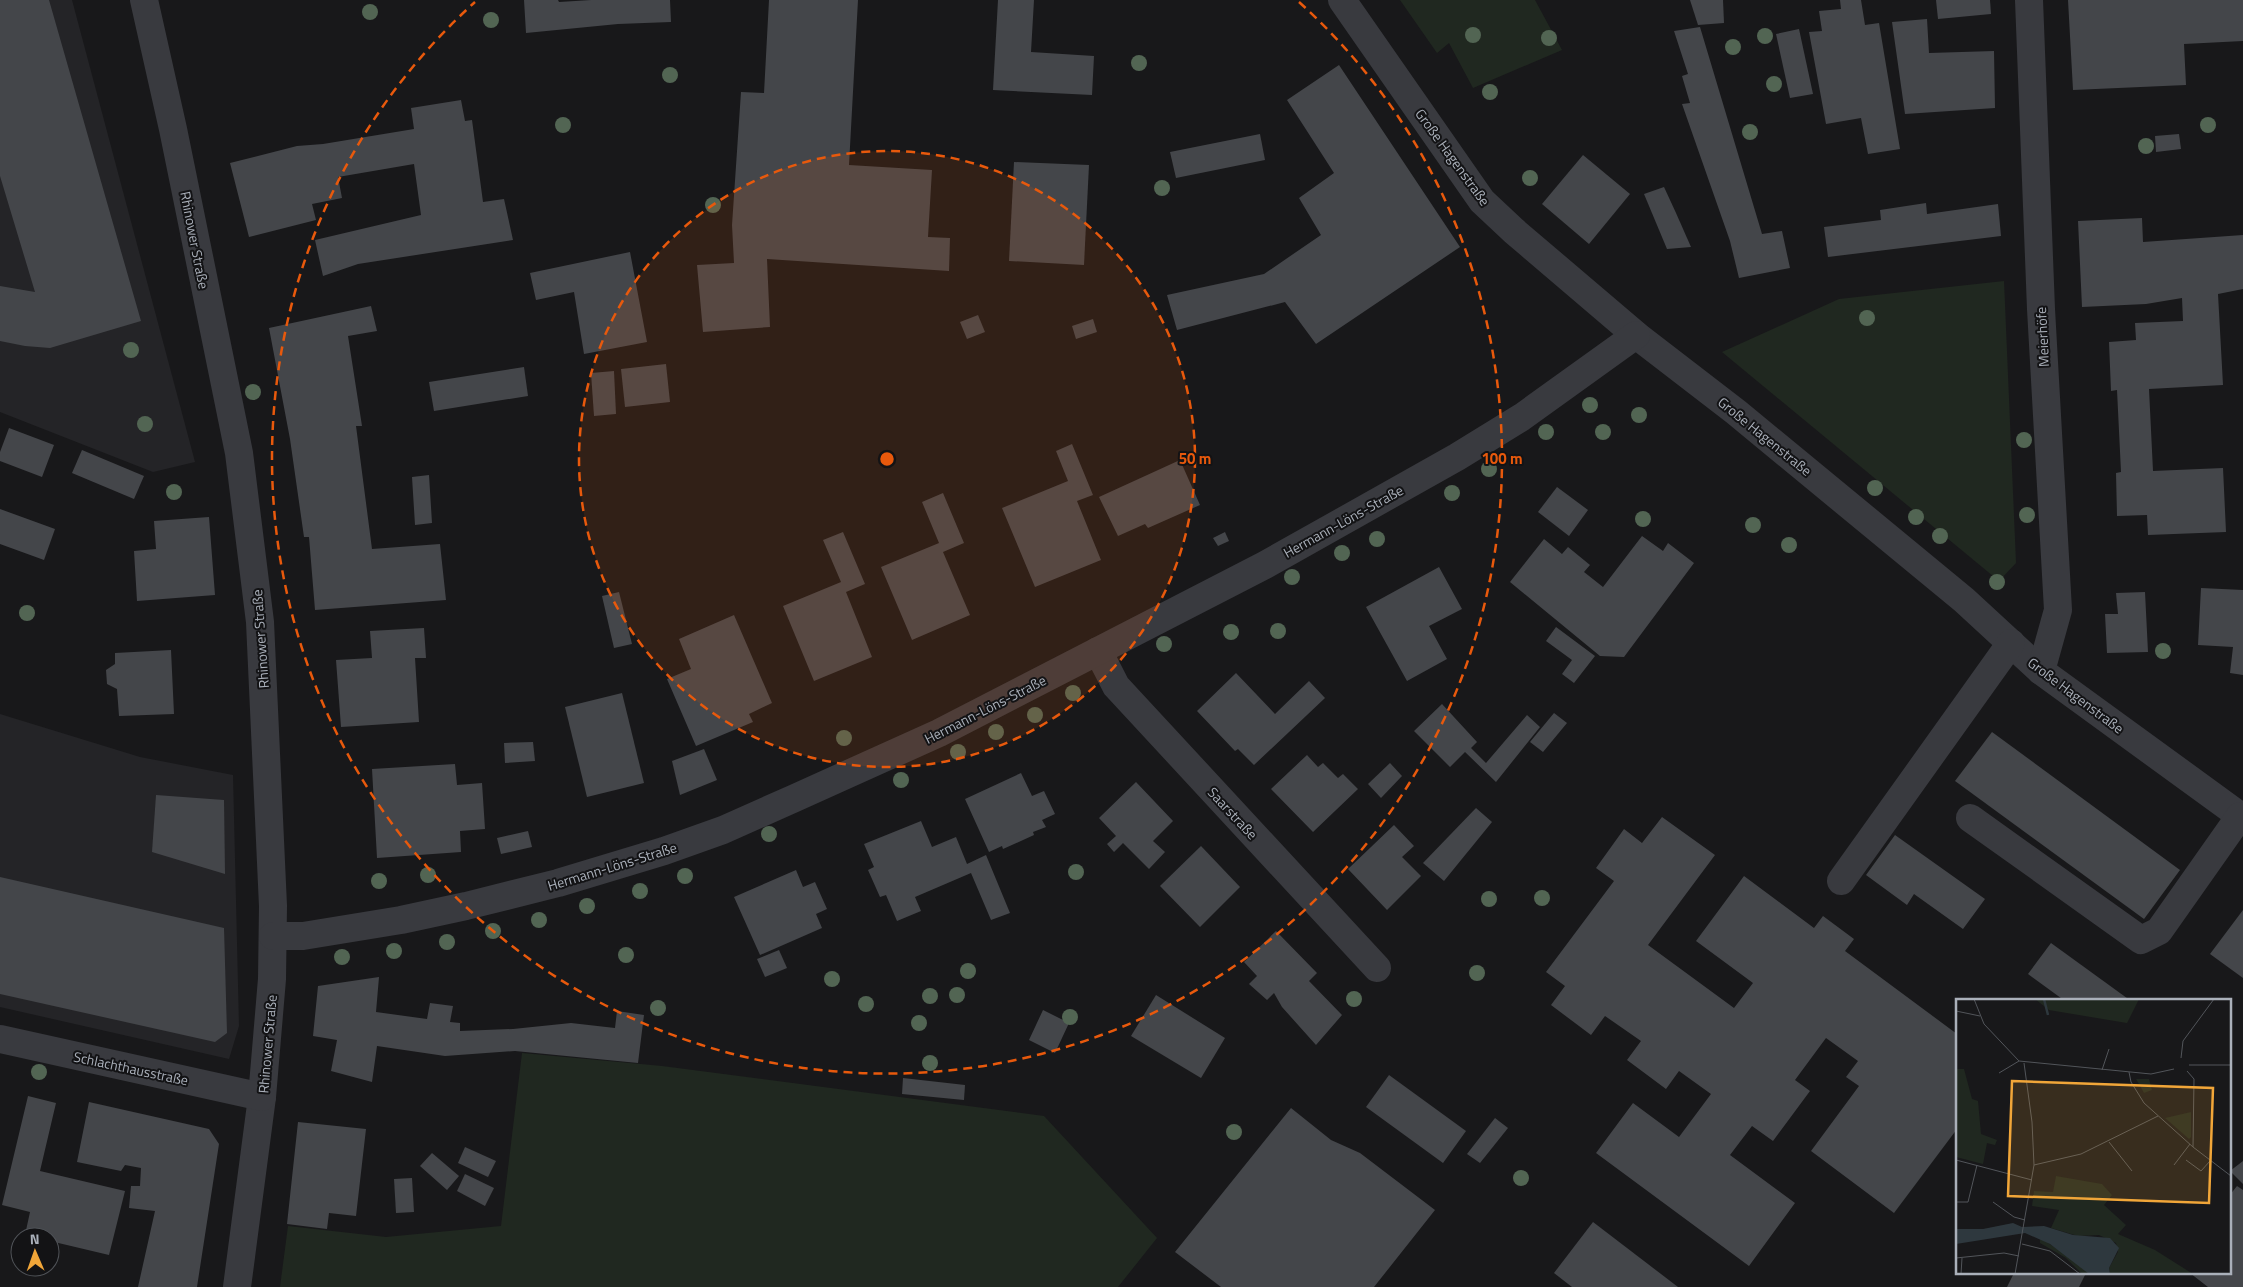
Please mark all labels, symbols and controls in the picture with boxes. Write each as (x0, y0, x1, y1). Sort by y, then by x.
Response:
street label: Große Hagenstraße (1411, 104, 1495, 210)
street label: Rhinower Straße (175, 189, 215, 291)
street label: Meierhöfe (2030, 306, 2054, 368)
street label: Große Hagenstraße (1713, 391, 1817, 481)
text: 50 m (1179, 447, 1211, 470)
text: 100 m (1481, 447, 1523, 470)
centre of rings (878, 450, 896, 468)
street label: Hermann-Löns-Straße (1279, 479, 1407, 563)
street label: Rhinower Straße (246, 589, 274, 689)
street label: Große Hagenstraße (2024, 652, 2128, 738)
street label: Hermann-Löns-Straße (920, 669, 1050, 749)
street label: Saarstraße (1203, 782, 1263, 844)
street label: Hermann-Löns-Straße (545, 836, 679, 896)
street label: Rhinower Straße (252, 994, 282, 1094)
inset map (1956, 999, 2230, 1274)
street label: Schlachthausstraße (72, 1046, 190, 1090)
north arrow (10, 1227, 60, 1277)
text: N (29, 1228, 40, 1249)

